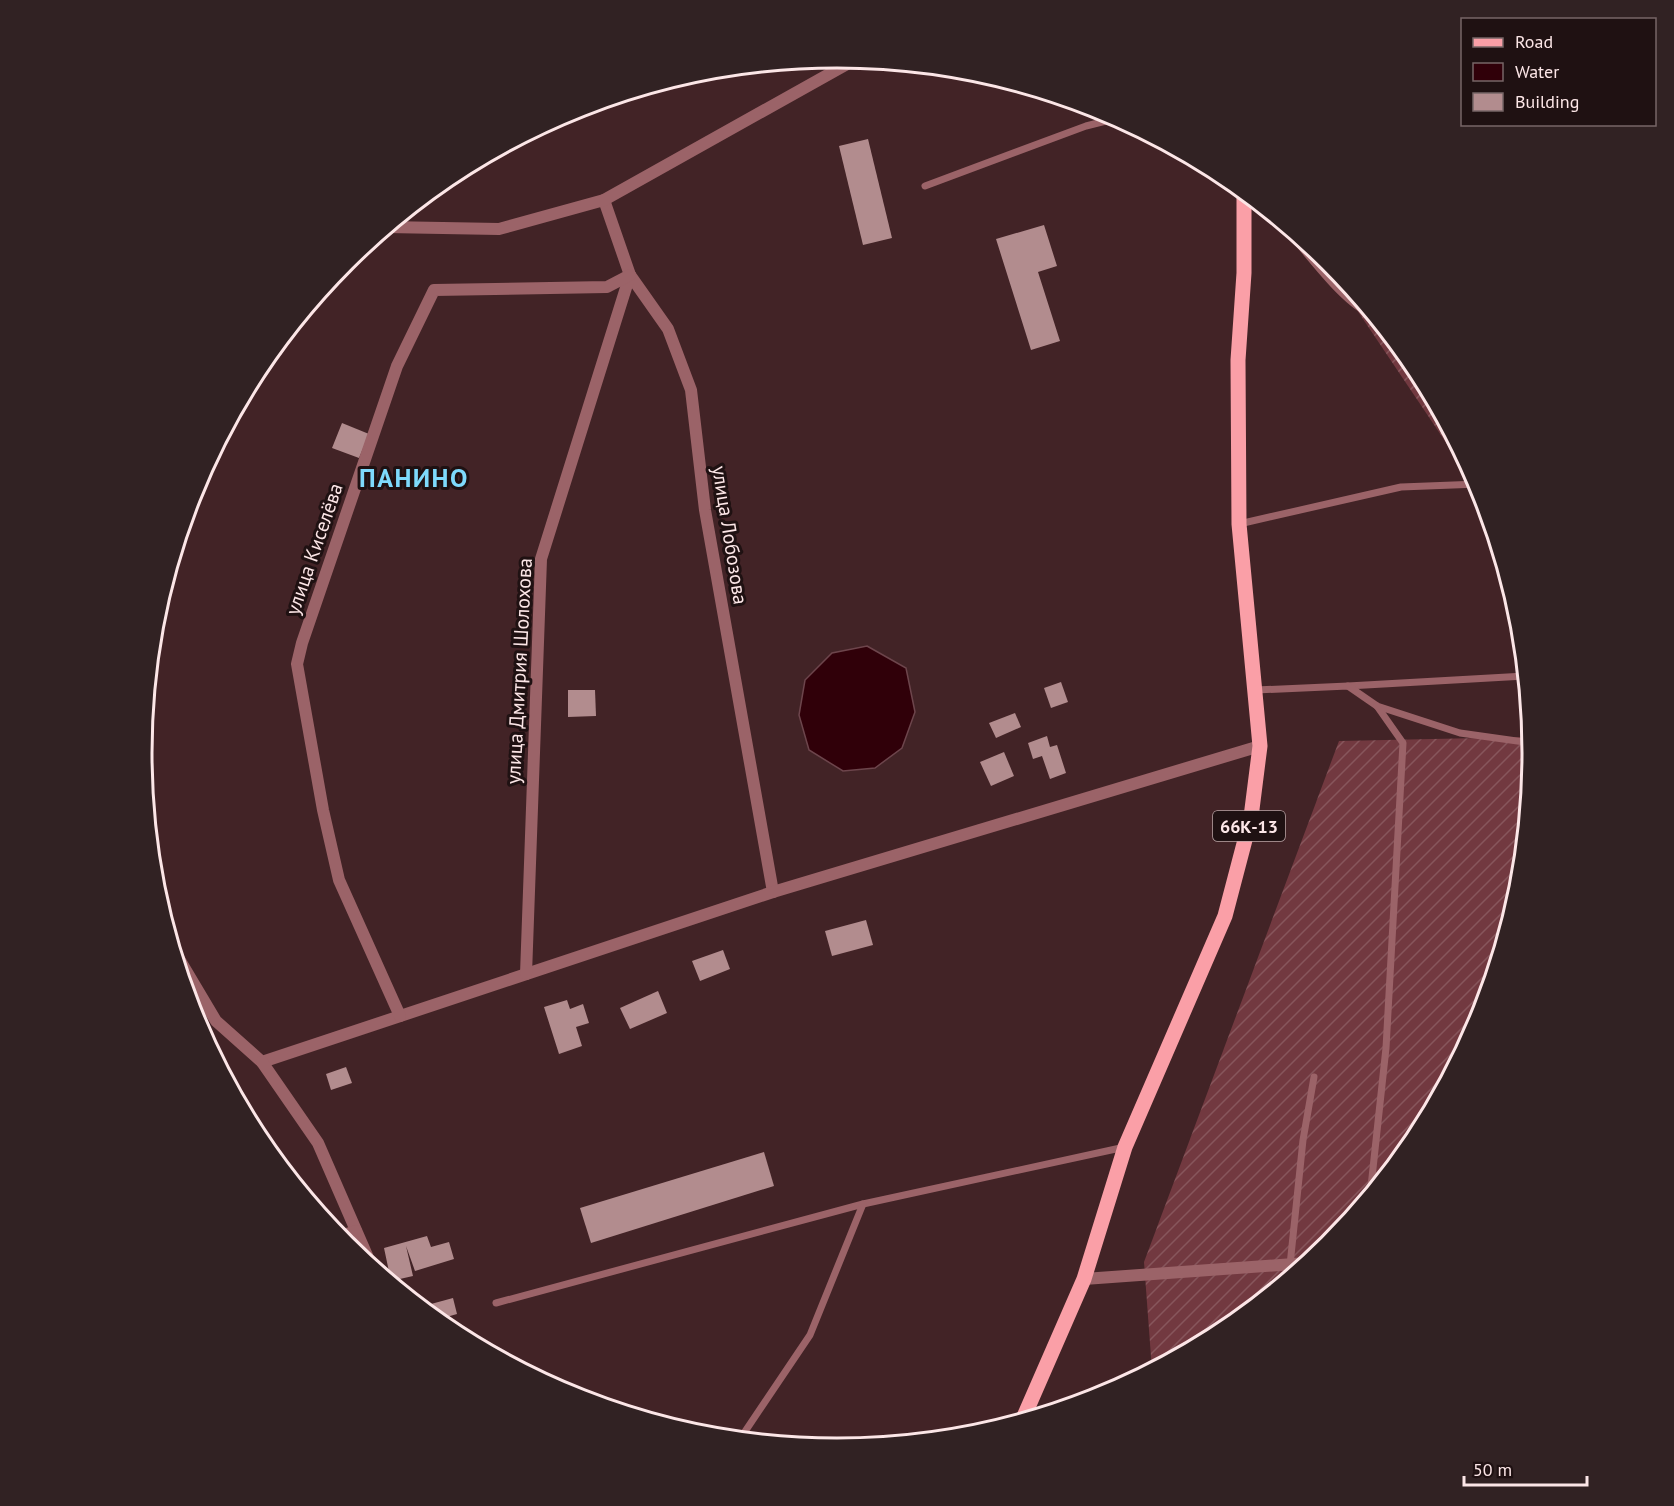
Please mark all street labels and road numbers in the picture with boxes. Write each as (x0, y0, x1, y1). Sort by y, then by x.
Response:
street label: улица Лобозова (706, 464, 754, 606)
street label: улица Киселёва (279, 480, 349, 618)
street label: улица Дмитрия Шолохова (500, 557, 538, 785)
road number: 66К-13 (1213, 811, 1285, 841)

